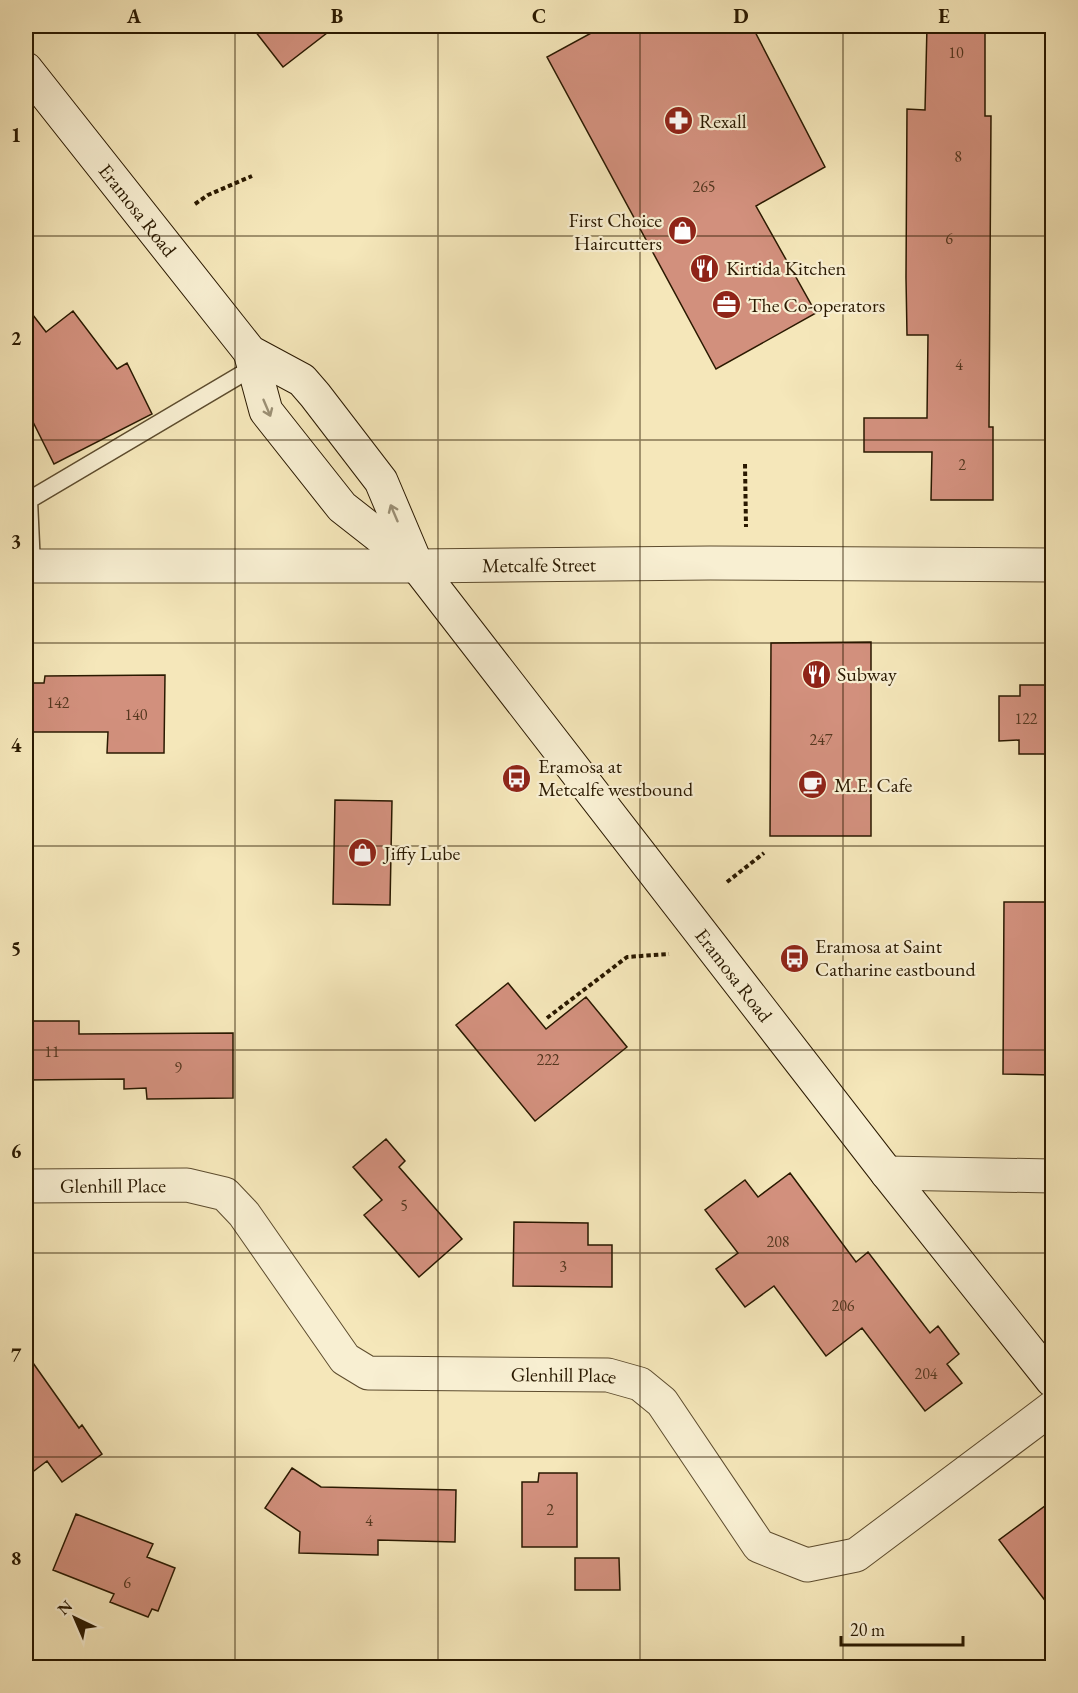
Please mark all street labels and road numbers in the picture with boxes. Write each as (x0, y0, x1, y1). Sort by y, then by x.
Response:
street label: Eramosa Road (93, 158, 183, 263)
street label: Metcalfe Street (482, 551, 597, 578)
street label: Eramosa Road (689, 923, 779, 1028)
street label: Glenhill Place (60, 1172, 166, 1199)
street label: Glenhill Place (511, 1361, 620, 1390)

